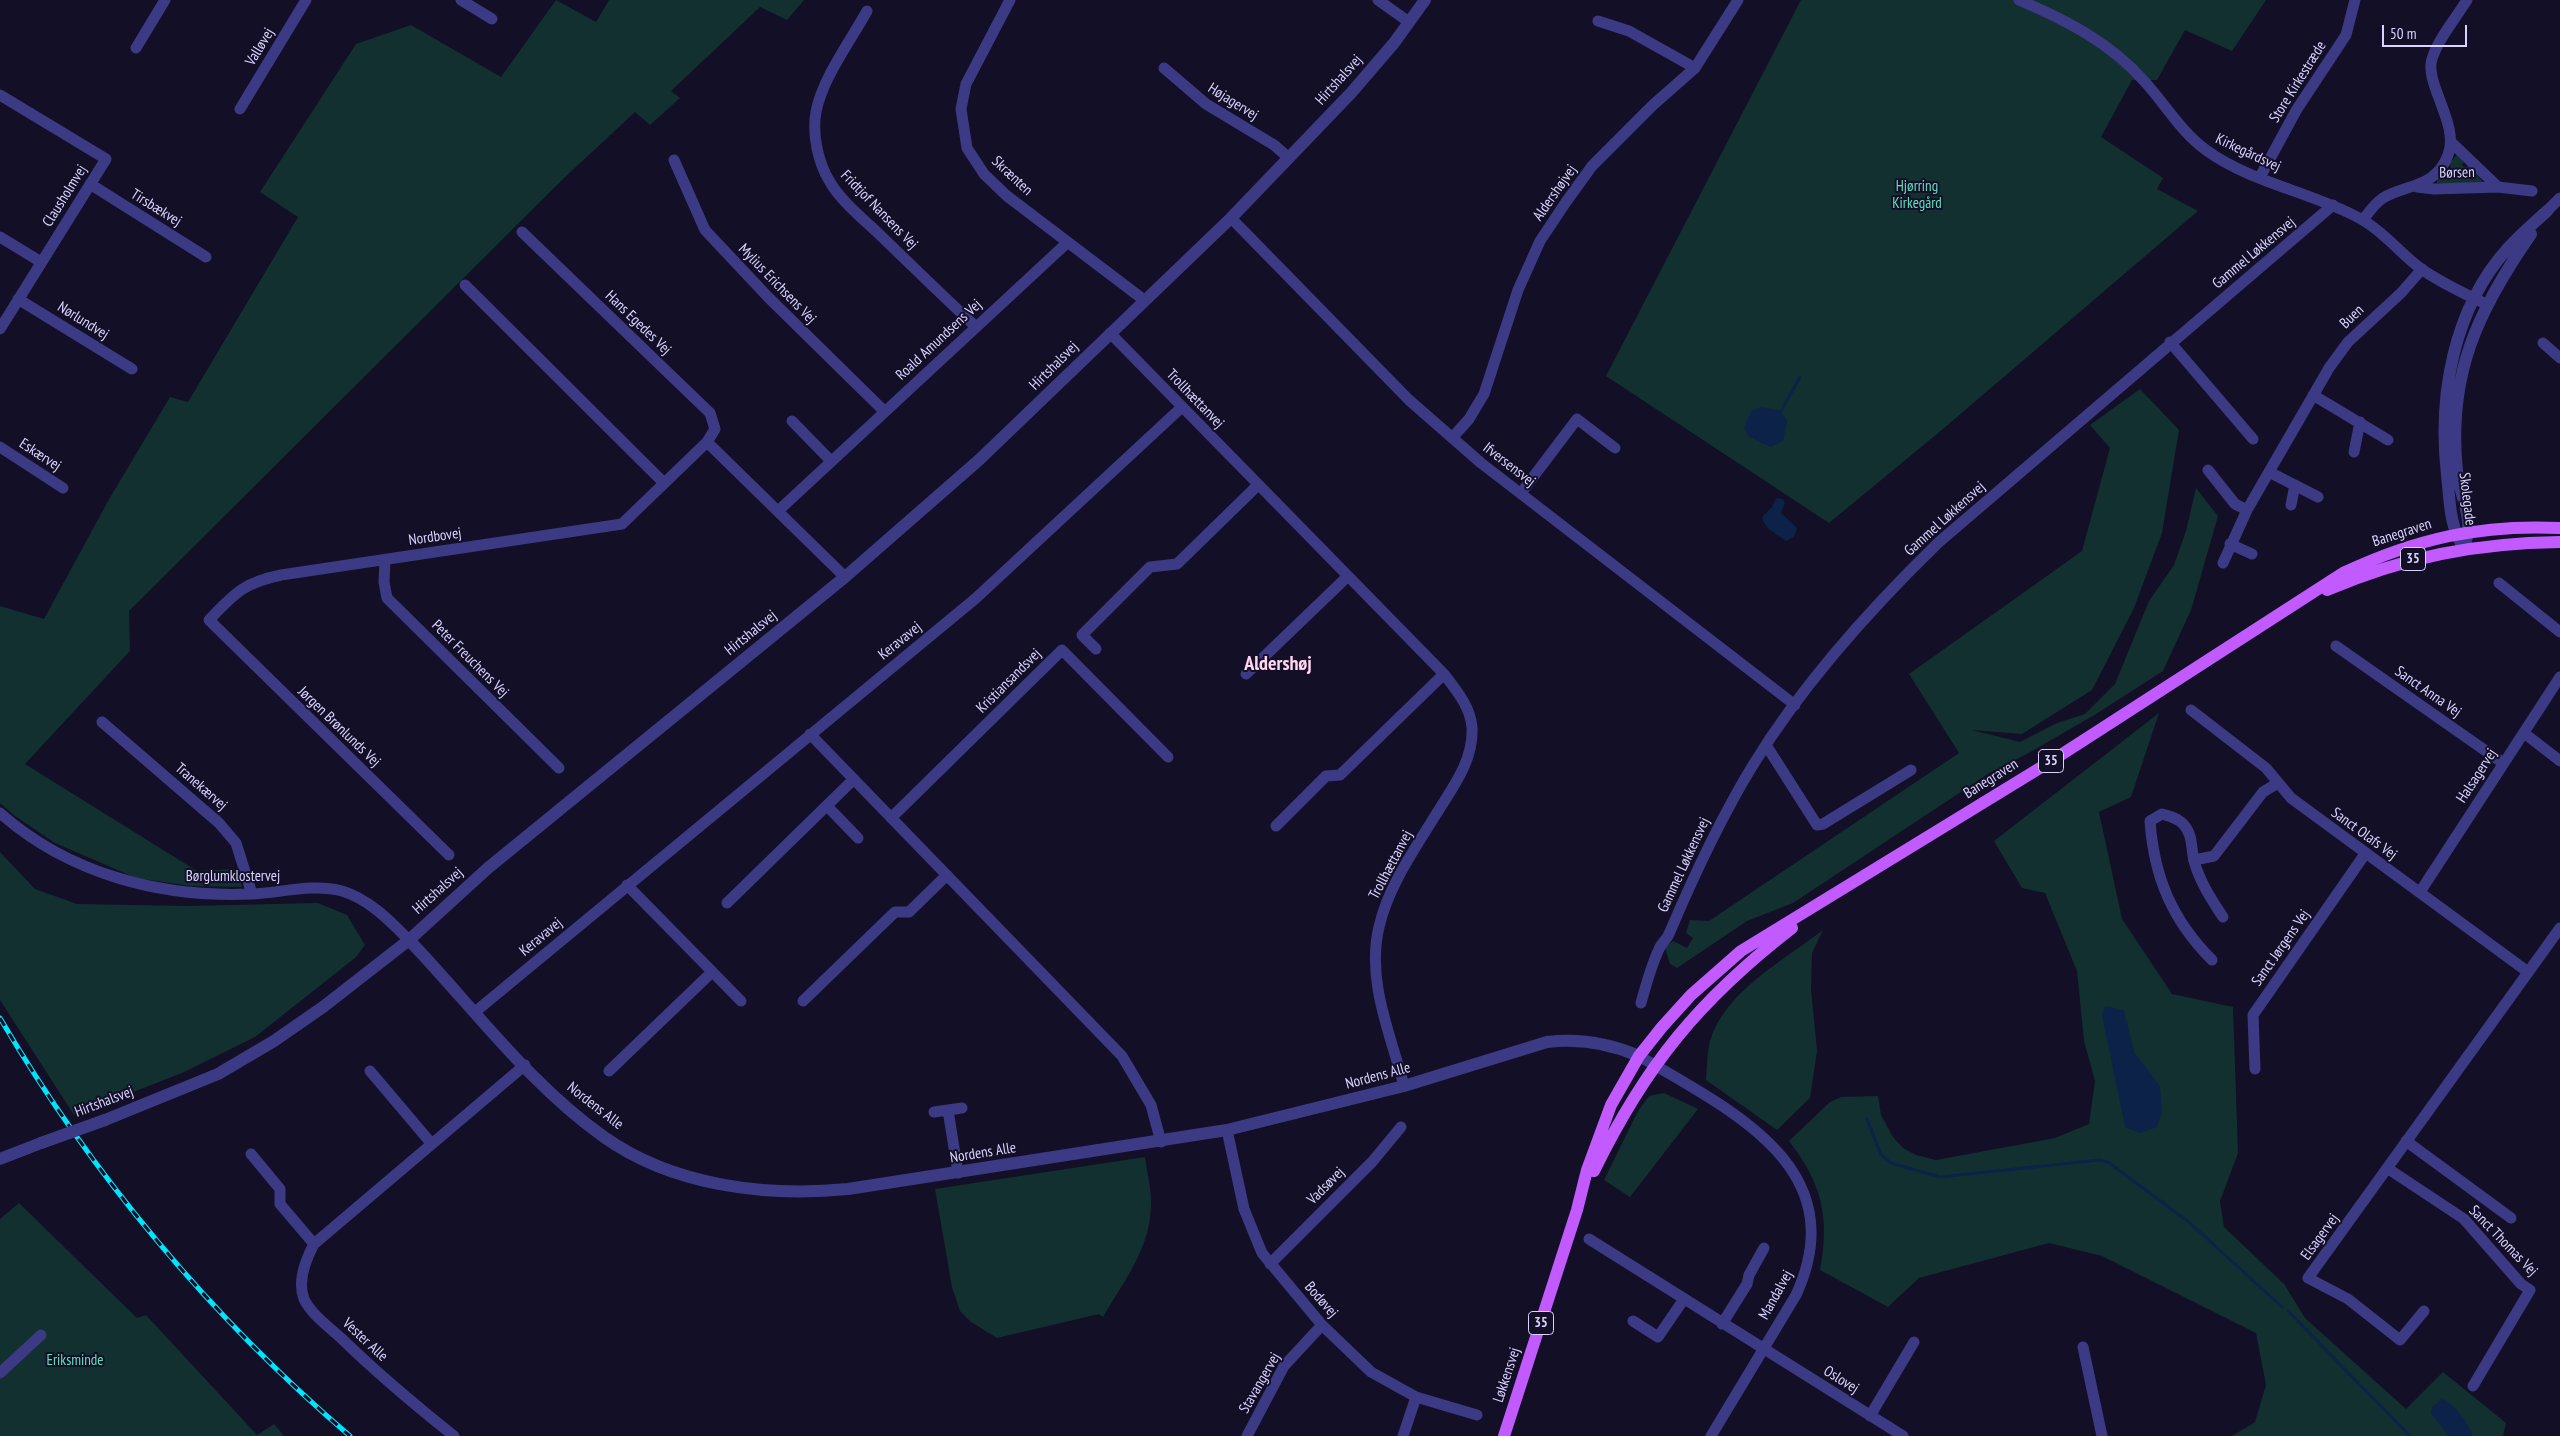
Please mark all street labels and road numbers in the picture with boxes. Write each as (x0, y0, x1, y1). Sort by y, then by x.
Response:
street label: Valløvej (242, 25, 278, 69)
street label: Store Kirkestræde (2266, 38, 2330, 126)
street label: Hirtshalsvej (1312, 51, 1366, 109)
street label: Højagervej (1205, 80, 1261, 124)
street label: Kirkegårdsvej (2213, 130, 2283, 176)
street label: Skrænten (988, 153, 1036, 199)
street label: Clausholmvej (39, 162, 91, 230)
street label: Aldershøjvej (1529, 162, 1581, 224)
street label: Børsen (2439, 164, 2475, 182)
street label: Fridtjof Nansens Vej (837, 167, 921, 253)
street label: Tirsbækvej (127, 185, 185, 231)
street label: Gammel Løkkensvej (2209, 213, 2299, 293)
street label: Mylius Erichsens Vej (734, 240, 820, 328)
street label: Hans Egedes Vej (601, 287, 675, 359)
street label: Roald Amundsens Vej (892, 296, 986, 384)
street label: Nørlundvej (54, 298, 112, 344)
street label: Buen (2336, 301, 2368, 333)
street label: Hirtshalsvej (1026, 338, 1082, 394)
street label: Trollhættanvej (1162, 366, 1228, 432)
street label: Eskærvej (16, 435, 64, 475)
street label: Ifversensvej (1479, 439, 1539, 491)
street label: Skolegade (2455, 471, 2479, 527)
street label: Gammel Løkkensvej (1901, 478, 1989, 560)
street label: Banegraven (2370, 515, 2434, 551)
street label: Nordbovej (407, 524, 463, 550)
road number: 35 (2400, 548, 2426, 570)
street label: Hirtshalsvej (721, 607, 781, 659)
street label: Peter Freuchens Vej (428, 617, 512, 701)
street label: Keravavej (875, 618, 925, 664)
street label: Kristiansandsvej (973, 645, 1045, 717)
street label: Sanct Anna Vej (2391, 663, 2465, 721)
street label: Jørgen Brønlunds Vej (294, 683, 384, 771)
street label: Halsagervej (2453, 746, 2501, 806)
road number: 35 (2038, 749, 2064, 772)
street label: Banegraven (1960, 755, 2022, 803)
street label: Tranekærvej (171, 760, 231, 814)
street label: Sanct Olafs Vej (2328, 804, 2400, 864)
street label: Gammel Løkkensvej (1654, 815, 1714, 915)
street label: Trollhættanvej (1365, 828, 1417, 902)
street label: Hirtshalsvej (409, 864, 467, 918)
street label: Børglumklostervej (186, 868, 280, 886)
street label: Sanct Jørgens Vej (2248, 906, 2314, 990)
street label: Keravavej (516, 914, 566, 960)
street label: Nordens Alle (1344, 1059, 1412, 1093)
street label: Nordens Alle (563, 1078, 627, 1134)
street label: Hirtshalsvej (72, 1083, 136, 1121)
street label: Nordens Alle (949, 1139, 1017, 1167)
street label: Vadsøvej (1304, 1164, 1348, 1208)
street label: Sanct Thomas Vej (2465, 1202, 2541, 1280)
street label: Elsagervej (2297, 1210, 2343, 1264)
street label: Mandalvej (1755, 1267, 1797, 1323)
street label: Bodøvej (1301, 1278, 1341, 1322)
road number: 35 (1528, 1312, 1554, 1335)
street label: Vester Alle (339, 1315, 391, 1365)
street label: Løkkensvej (1490, 1345, 1524, 1405)
street label: Stavangervej (1235, 1349, 1285, 1417)
street label: Oslovej (1820, 1362, 1862, 1398)

